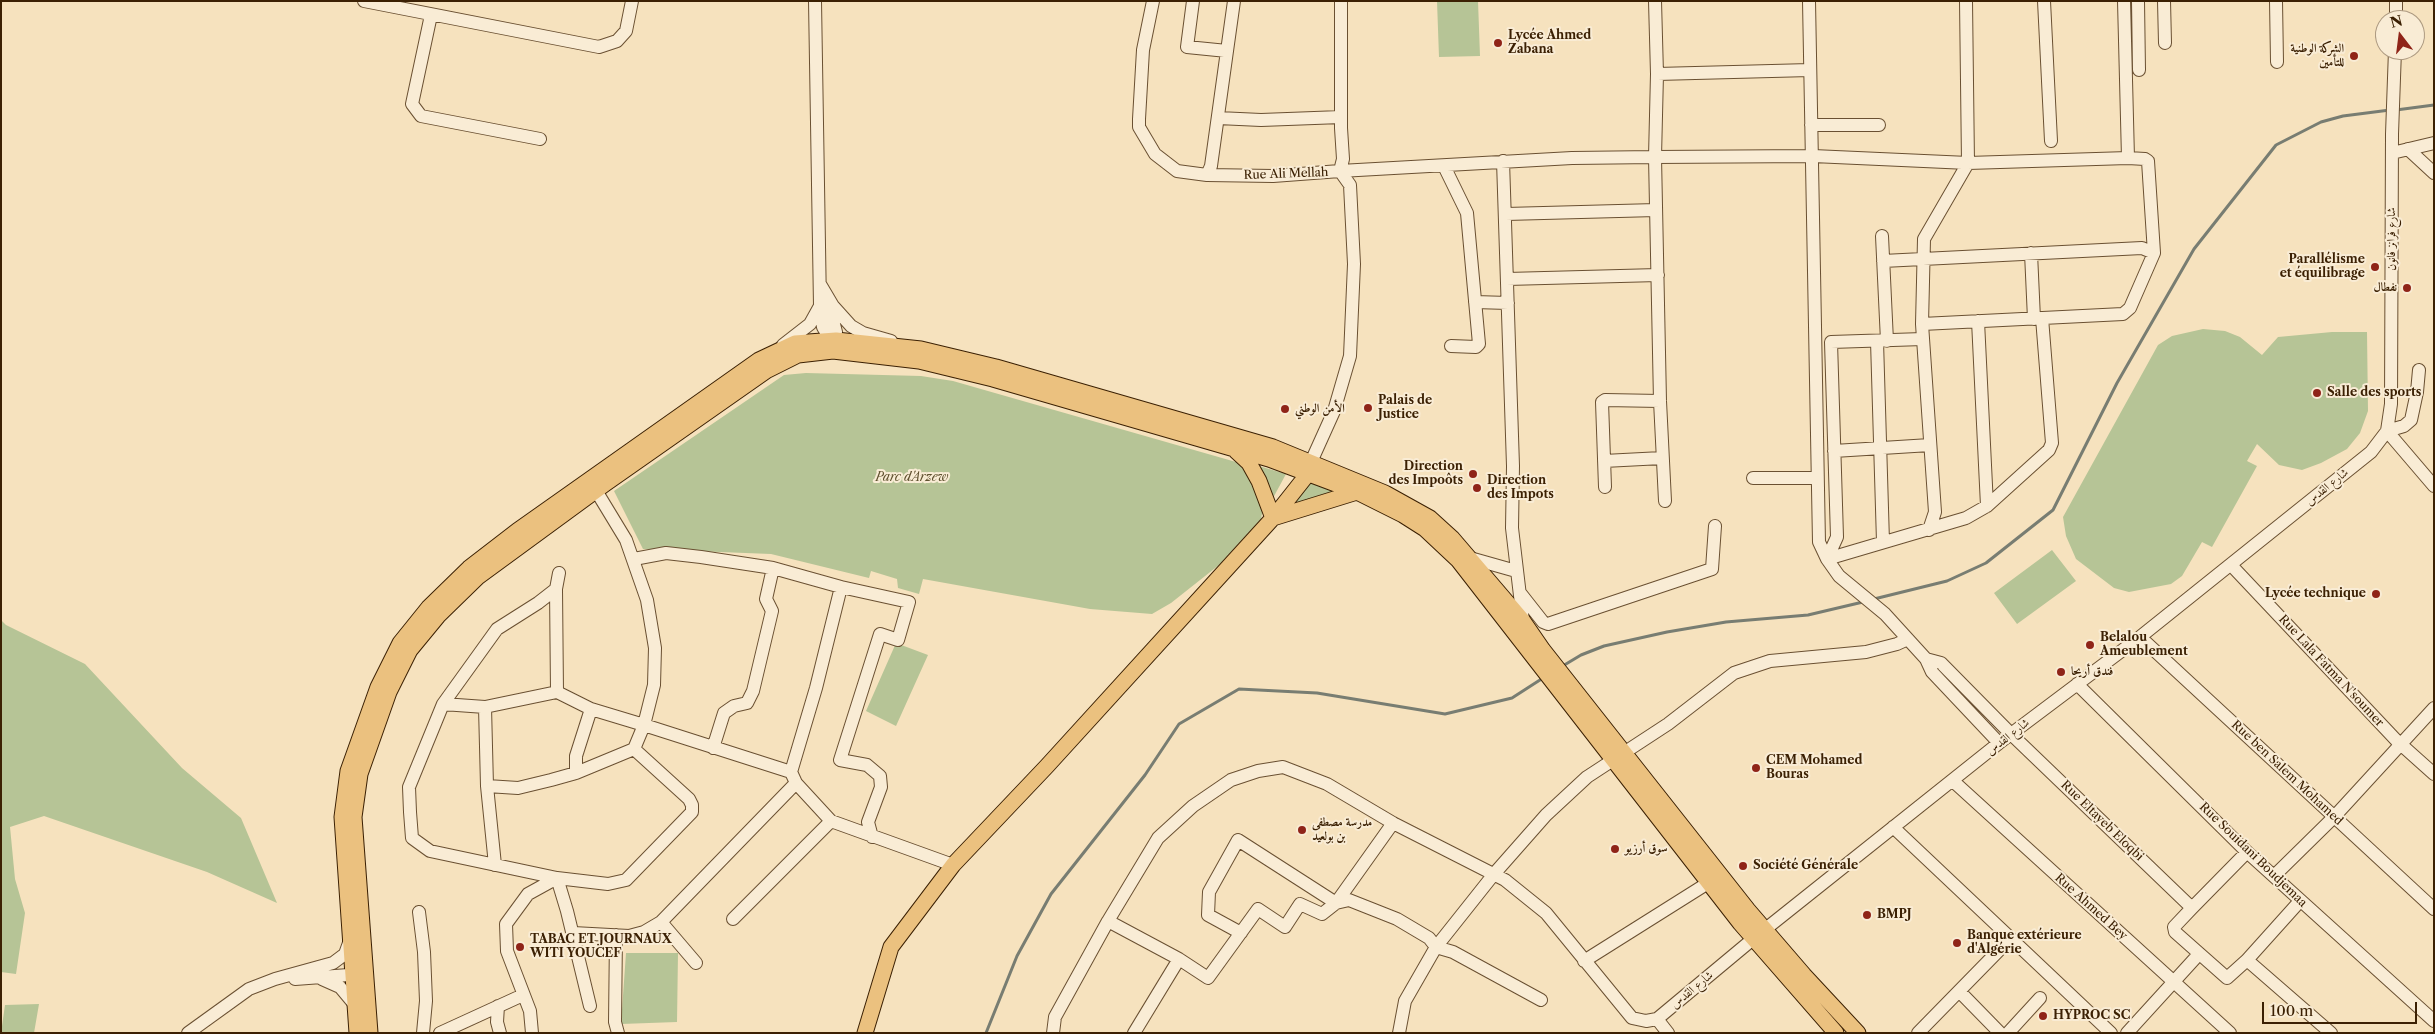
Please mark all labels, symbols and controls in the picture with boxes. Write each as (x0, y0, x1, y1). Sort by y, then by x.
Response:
north arrow (2375, 10, 2425, 60)
text: N (2388, 11, 2405, 32)
place label: Lycée Ahmed Zabana (1508, 29, 1591, 57)
marker: Lycée Ahmed Zabana (1492, 37, 1504, 49)
place label: الشركة الوطنية للتأمين (2290, 42, 2344, 70)
marker: الشركة الوطنية للتأمين (2348, 50, 2360, 62)
street label: Rue Ali Mellah (1243, 165, 1329, 183)
street label: شارع فرانز فانون (2385, 207, 2399, 271)
place label: Parallélisme et équilibrage (2280, 253, 2365, 281)
marker: Parallélisme et équilibrage (2369, 261, 2381, 273)
place label: نفطال (2374, 281, 2397, 295)
marker: نفطال (2401, 282, 2413, 294)
place label: Salle des sports (2327, 386, 2421, 400)
marker: Salle des sports (2311, 387, 2323, 399)
place label: Palais de Justice (1378, 394, 1432, 422)
place label: الأمن الوطني (1295, 402, 1345, 416)
marker: Palais de Justice (1362, 402, 1374, 414)
marker: الأمن الوطني (1279, 403, 1291, 415)
place label: Direction des Impoôts (1389, 460, 1463, 488)
street label: شارع القدس (2303, 465, 2351, 509)
marker: Direction des Impoôts (1467, 468, 1479, 480)
park label: Parc d'Arzew (876, 471, 948, 485)
place label: Direction des Impots (1487, 474, 1554, 502)
marker: Direction des Impots (1471, 482, 1483, 494)
place label: Lycée technique (2265, 587, 2366, 601)
marker: Lycée technique (2370, 588, 2382, 600)
street label: Rue Lala Fatma N'soumer (2275, 612, 2387, 730)
place label: Belalou Ameublement (2100, 631, 2188, 659)
marker: Belalou Ameublement (2084, 639, 2096, 651)
place label: فندق أريحا (2071, 665, 2113, 679)
marker: فندق أريحا (2055, 666, 2067, 678)
street label: شارع القدس (1984, 716, 2032, 758)
street label: Rue ben Salem Mohamed (2228, 718, 2346, 828)
place label: CEM Mohamed Bouras (1766, 754, 1862, 782)
marker: CEM Mohamed Bouras (1750, 762, 1762, 774)
street label: Rue Eltayeb Eloqbi (2058, 778, 2146, 864)
street label: Rue Souidani Boudjemaa (2196, 800, 2310, 910)
place label: مدرسة مصطفى بن بولعيد (1312, 816, 1372, 844)
marker: مدرسة مصطفى بن بولعيد (1296, 824, 1308, 836)
place label: سوق أرزيو (1625, 842, 1667, 856)
marker: سوق أرزيو (1609, 843, 1621, 855)
place label: Société Générale (1753, 859, 1858, 873)
marker: Société Générale (1737, 860, 1749, 872)
street label: Rue Ahmed Bey (2052, 871, 2130, 943)
place label: BMPJ (1877, 908, 1912, 922)
marker: BMPJ (1861, 909, 1873, 921)
place label: Banque extérieure d'Algérie (1967, 929, 2082, 957)
place label: TABAC ET JOURNAUX WITI YOUCEF (530, 933, 672, 961)
marker: Banque extérieure d'Algérie (1951, 937, 1963, 949)
marker: TABAC ET JOURNAUX WITI YOUCEF (514, 941, 526, 953)
street label: شارع القدس (1668, 968, 1716, 1012)
scale bar (2265, 992, 2420, 1024)
text: 100 m (2270, 1001, 2313, 1020)
place label: HYPROC SC (2053, 1009, 2130, 1023)
marker: HYPROC SC (2037, 1010, 2049, 1022)

